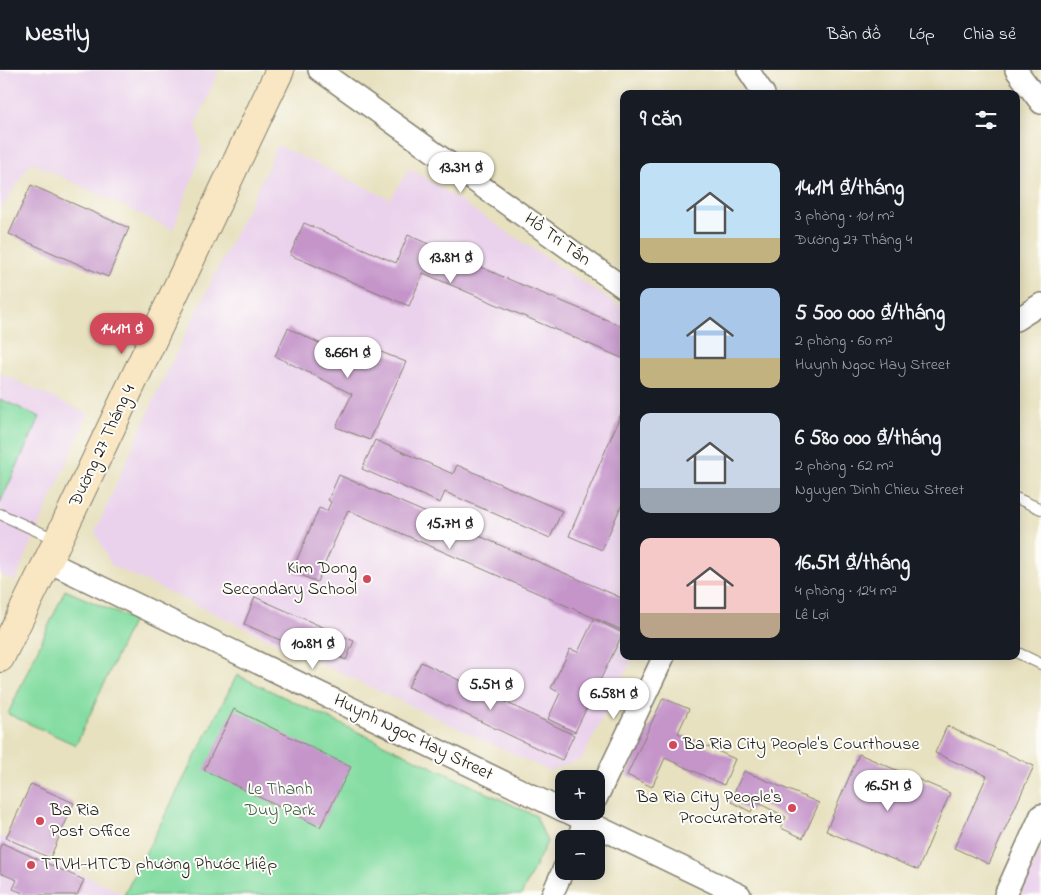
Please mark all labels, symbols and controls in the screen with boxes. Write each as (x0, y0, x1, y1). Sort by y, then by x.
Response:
text: Nestly (25, 17, 90, 52)
text: Bản đồ (827, 22, 881, 48)
text: Lớp (909, 22, 935, 48)
text: Chia sẻ (963, 22, 1016, 48)
text: 9 căn (640, 105, 682, 135)
icon: filters (972, 106, 1000, 134)
pin: 13.3M ₫ (415, 152, 507, 194)
text: 13.3M ₫ (439, 156, 483, 180)
text: 14.1M ₫/tháng (795, 174, 904, 204)
icon: home (680, 183, 740, 243)
text: 3 phòng · 101 m² (795, 204, 895, 228)
street label: Hồ Tri Tân (518, 207, 596, 273)
text: Đường 27 Tháng 4 (795, 228, 912, 252)
pin: 13.8M ₫ (405, 242, 497, 284)
text: 13.8M ₫ (429, 246, 473, 270)
text: 5 500 000 ₫/tháng (795, 299, 945, 329)
icon: home (680, 308, 740, 368)
pin: 14.1M ₫ (76, 312, 168, 355)
text: 14.1M ₫ (101, 317, 143, 341)
text: 2 phòng · 60 m² (795, 329, 893, 353)
pin: 8.66M ₫ (302, 336, 394, 379)
text: 8.66M ₫ (325, 341, 371, 365)
text: Huynh Ngoc Hay Street (795, 353, 950, 377)
street label: Đường 27 Tháng 4 (63, 380, 144, 513)
text: 6 580 000 ₫/tháng (795, 424, 941, 454)
icon: home (680, 433, 740, 493)
text: 2 phòng · 62 m² (795, 454, 894, 478)
text: Nguyen Dinh Chieu Street (795, 478, 964, 502)
pin: 15.7M ₫ (404, 508, 496, 550)
text: 15.7M ₫ (427, 512, 473, 536)
text: 16.5M ₫/tháng (795, 549, 910, 579)
place label: Kim Dong Secondary School (222, 556, 357, 603)
icon: home (680, 558, 740, 618)
marker: Kim Dong Secondary School (361, 573, 373, 585)
text: 4 phòng · 124 m² (795, 579, 897, 603)
text: Lê Lợi (795, 603, 829, 627)
pin: 10.8M ₫ (267, 628, 359, 670)
text: 10.8M ₫ (291, 632, 335, 656)
pin: 5.5M ₫ (450, 668, 532, 711)
text: 5.5M ₫ (469, 673, 513, 697)
pin: 6.58M ₫ (568, 678, 660, 720)
text: 6.58M ₫ (590, 682, 638, 706)
street label: Huynh Ngoc Hay Street (328, 688, 497, 789)
place label: Ba Ria City People's Courthouse (682, 732, 920, 758)
marker: Ba Ria City People's Courthouse (667, 739, 679, 751)
map controls (555, 770, 605, 880)
button: + (555, 770, 605, 820)
pin: 16.5M ₫ (842, 770, 934, 812)
text: 16.5M ₫ (865, 774, 911, 798)
park label: Le Thanh Duy Park (244, 777, 315, 824)
place label: Ba Ria City People's Procuratorate (635, 785, 783, 832)
place label: Ba Ria Post Office (49, 798, 131, 845)
marker: Ba Ria City People's Procuratorate (786, 802, 798, 814)
marker: Ba Ria Post Office (34, 815, 46, 827)
button: − (555, 830, 605, 880)
place label: TTVH-HTCĐ phường Phước Hiệp (41, 852, 278, 879)
marker: TTVH-HTCĐ phường Phước Hiệp (25, 859, 37, 871)

